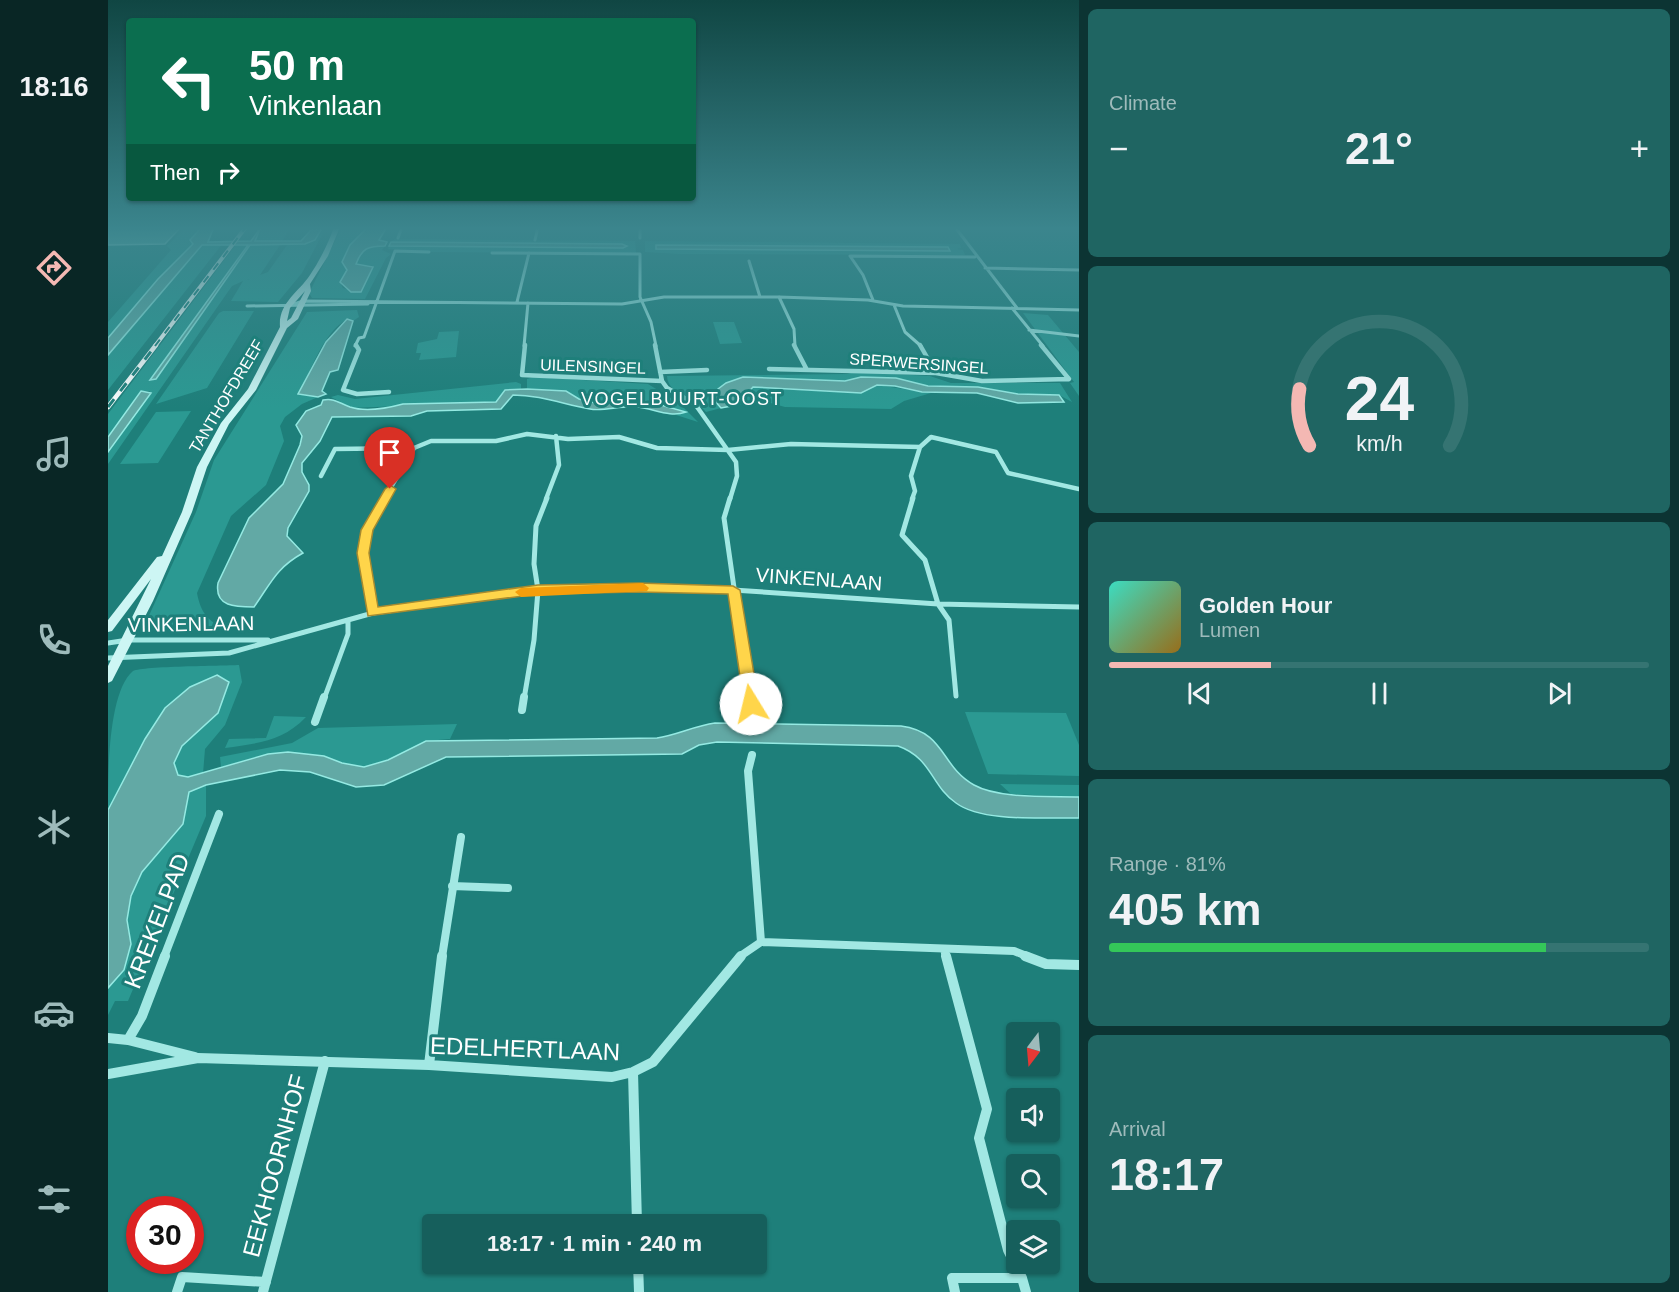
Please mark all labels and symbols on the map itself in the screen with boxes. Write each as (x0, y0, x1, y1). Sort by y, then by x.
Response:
street label: TANTHOFDREEF (186, 337, 267, 456)
street label: SPERWERSINGEL (849, 350, 989, 377)
street label: UILENSINGEL (540, 356, 646, 377)
district label: VOGELBUURT-OOST (581, 389, 783, 409)
pin (364, 427, 415, 489)
street label: VINKENLAAN (755, 564, 883, 594)
street label: VINKENLAAN (127, 612, 255, 636)
position arrow (719, 672, 783, 736)
street label: KREKELPAD (118, 850, 195, 992)
north arrow (1006, 1022, 1060, 1076)
street label: EDELHERTLAAN (429, 1032, 621, 1065)
street label: EEKHOORNHOF (237, 1072, 312, 1260)
speed limit sign: 30 (126, 1196, 204, 1274)

